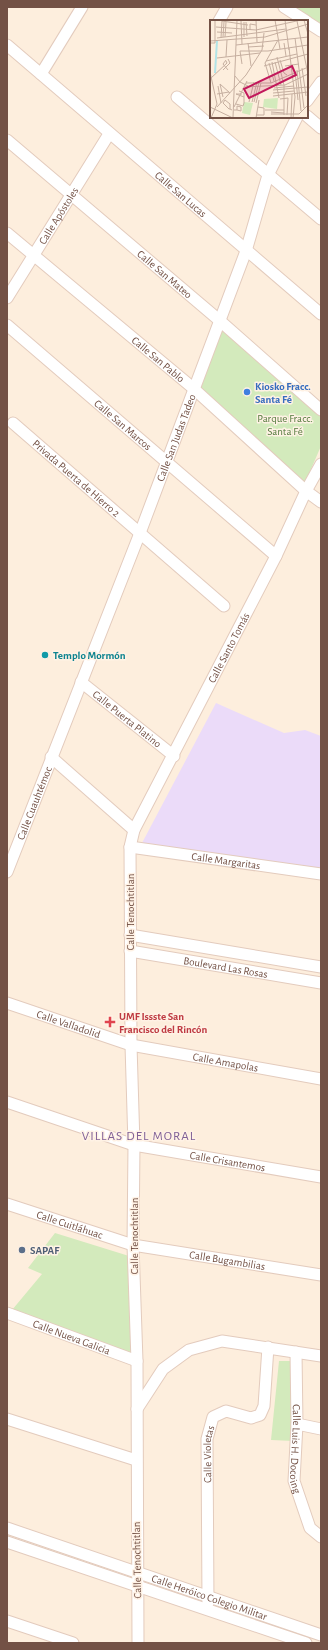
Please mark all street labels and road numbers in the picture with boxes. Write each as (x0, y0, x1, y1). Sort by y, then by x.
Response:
street label: Calle San Lucas (153, 169, 209, 219)
street label: Calle Apóstoles (36, 185, 80, 246)
street label: Calle San Mateo (135, 248, 194, 300)
street label: Calle San Pablo (130, 334, 187, 384)
street label: Calle San Judas Tadeo (154, 393, 197, 483)
street label: Calle San Marcos (92, 397, 154, 452)
street label: Privada Puerta de Hierro 2 (31, 437, 122, 519)
street label: Calle Santo Tomás (206, 611, 251, 685)
street label: Calle Puerta Platino (91, 688, 164, 749)
street label: Calle Cuauhtémoc (15, 764, 54, 841)
street label: Calle Margaritas (191, 850, 261, 871)
street label: Calle Tenochtitlan (125, 874, 136, 950)
street label: Boulevard Las Rosas (183, 955, 269, 979)
street label: Calle Valladolid (35, 1008, 102, 1040)
street label: Calle Amapolas (192, 1051, 259, 1073)
street label: Calle Crisantemos (189, 1149, 266, 1173)
street label: Calle Tenochtitlan (129, 1198, 140, 1274)
street label: Calle Cuitláhuac (35, 1209, 105, 1241)
street label: Calle Bugambilias (189, 1249, 266, 1272)
street label: Calle Nueva Galicia (32, 1318, 112, 1356)
street label: Calle Luis H. Docoing (288, 1404, 303, 1495)
street label: Calle Violetas (201, 1424, 216, 1483)
street label: Calle Tenochtitlan (131, 1521, 143, 1599)
street label: Calle Heróico Colegio Militar (150, 1572, 269, 1622)

